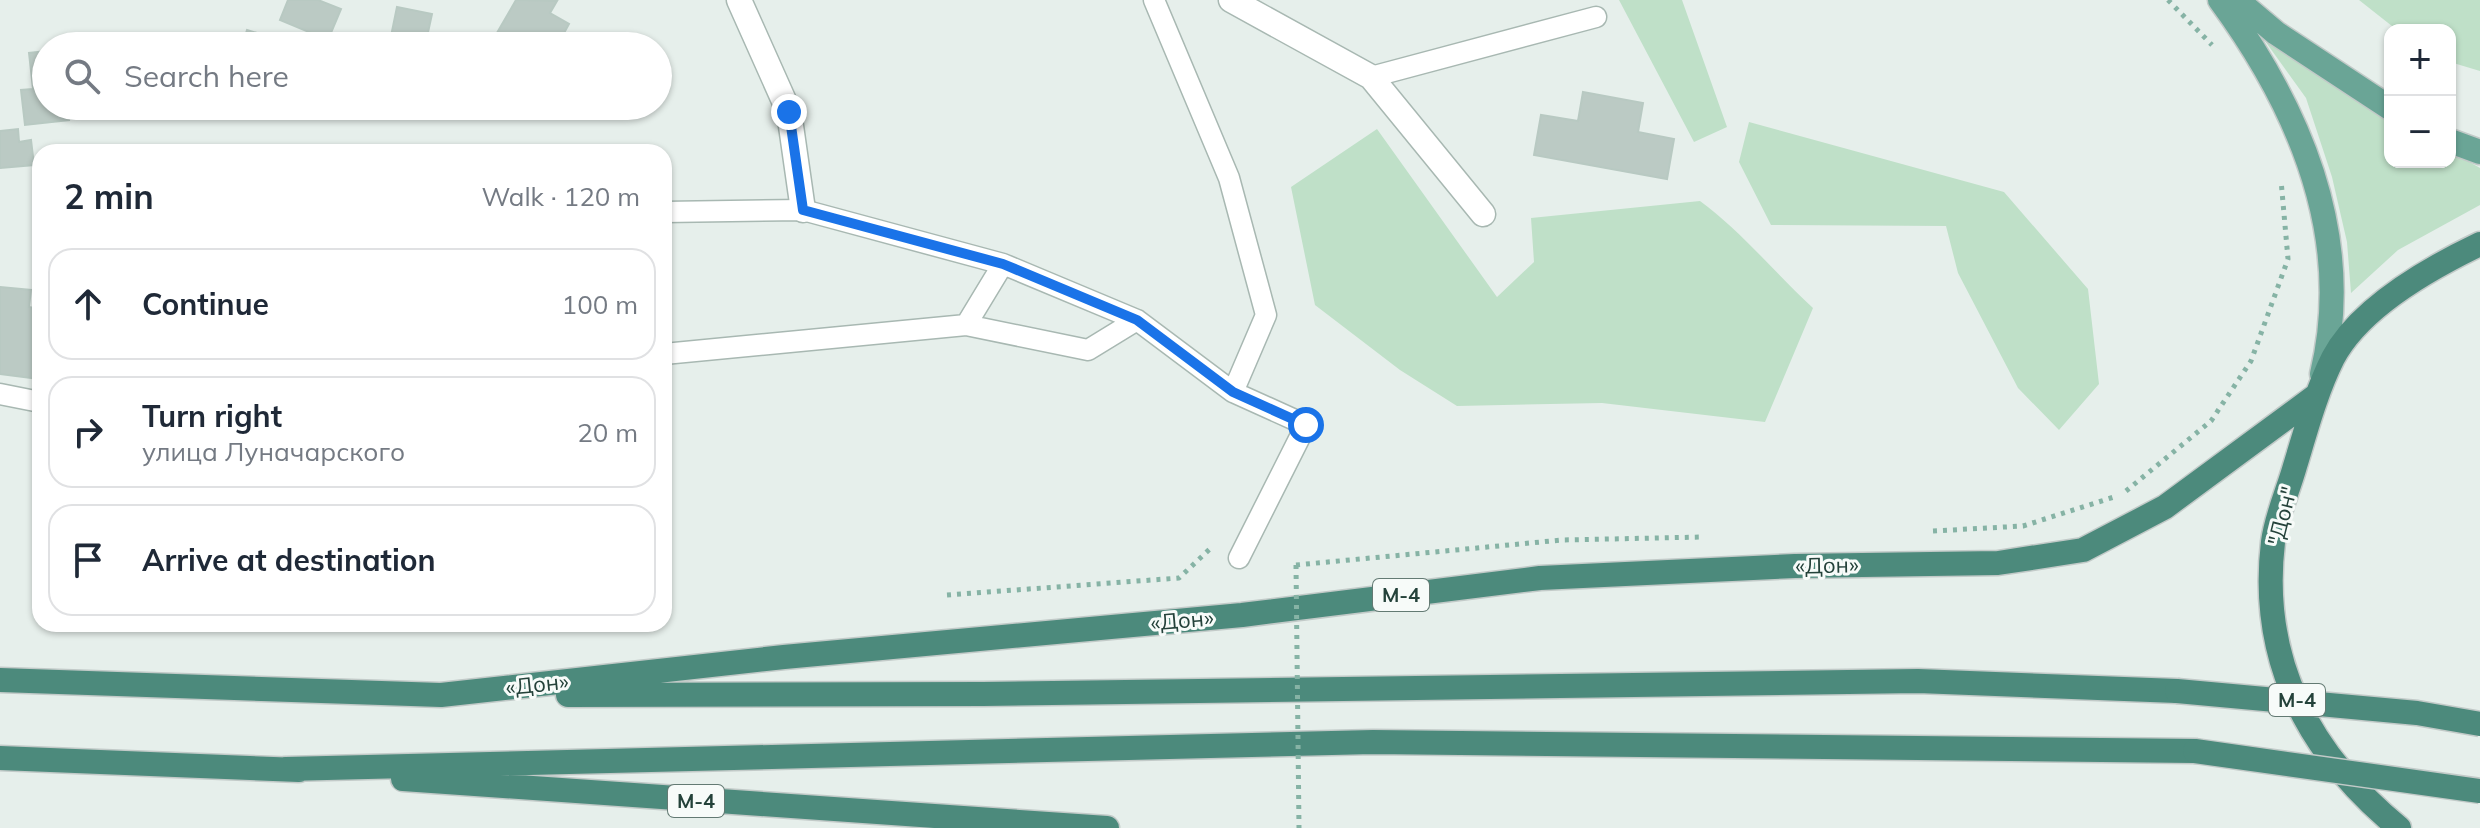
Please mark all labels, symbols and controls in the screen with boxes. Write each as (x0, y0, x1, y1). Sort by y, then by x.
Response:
map controls (2384, 24, 2456, 168)
button: + (2384, 24, 2456, 96)
search box (32, 32, 672, 120)
icon: search (60, 54, 104, 98)
text: Search here (124, 57, 289, 95)
route end (771, 94, 807, 130)
button: − (2384, 96, 2456, 168)
text: 2 min (64, 175, 154, 218)
text: Walk · 120 m (481, 180, 640, 213)
icon: ahead (66, 282, 110, 326)
text: Continue (142, 285, 269, 323)
text: 100 m (562, 288, 638, 321)
text: Turn right (142, 397, 282, 435)
route start (1288, 407, 1324, 443)
icon: right (66, 410, 110, 454)
text: 20 m (577, 416, 638, 449)
text: улица Луначарского (142, 435, 405, 468)
street label: "Дон" (2261, 484, 2303, 548)
icon: arrive (66, 538, 110, 582)
text: Arrive at destination (142, 541, 436, 579)
street label: «Дон» (1795, 550, 1859, 580)
road number: М-4 (1373, 579, 1429, 611)
street label: «Дон» (1149, 603, 1215, 637)
street label: «Дон» (504, 667, 570, 701)
road number: М-4 (2269, 684, 2325, 716)
road number: М-4 (668, 785, 724, 817)

